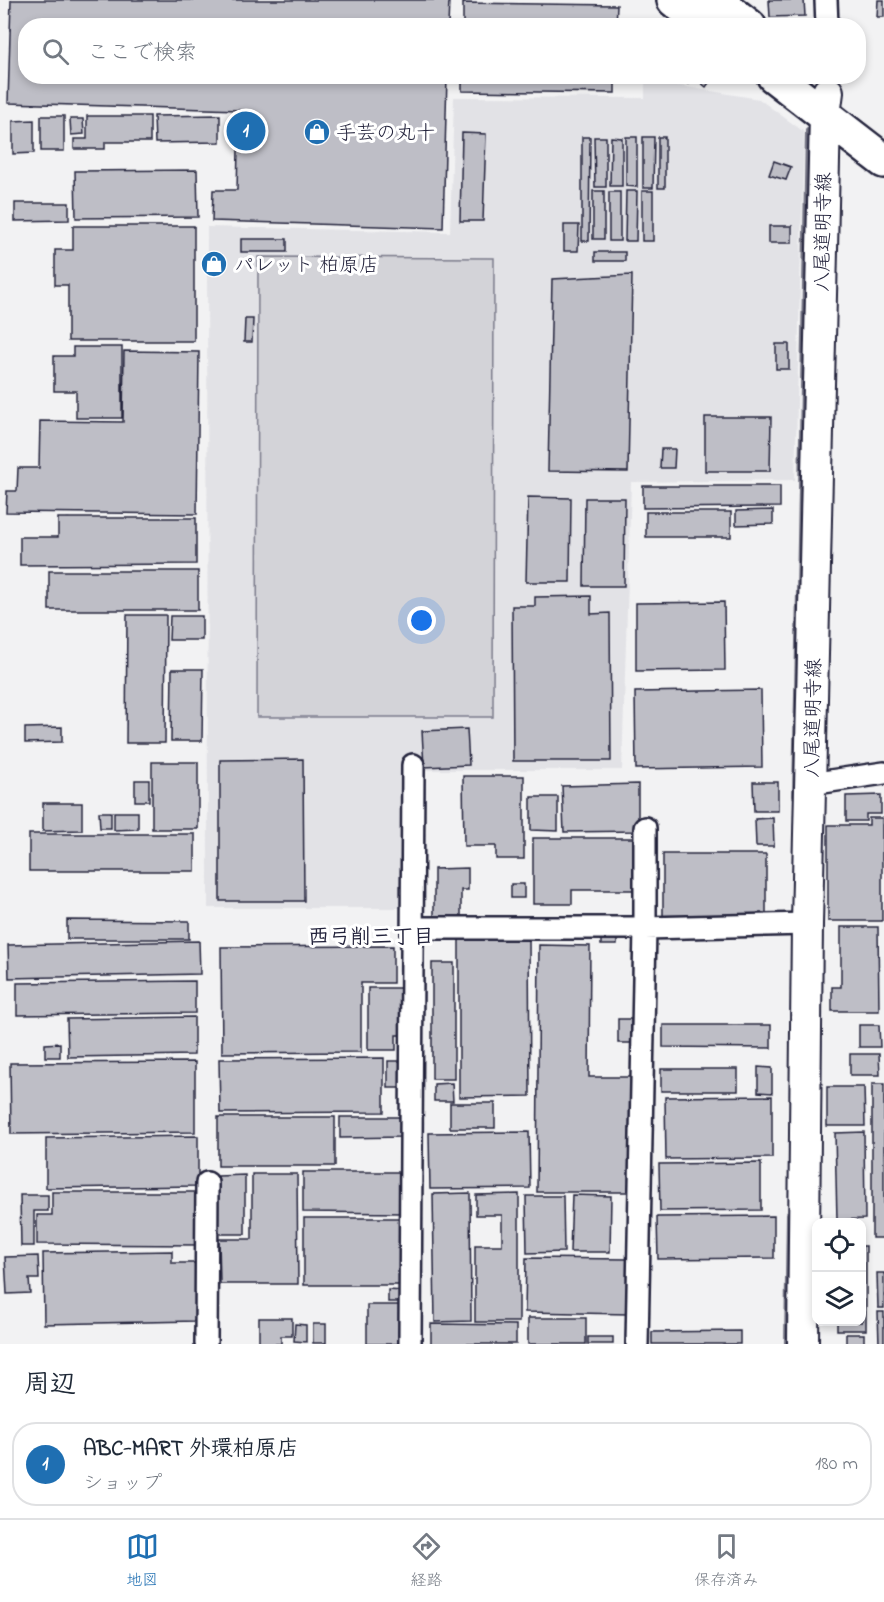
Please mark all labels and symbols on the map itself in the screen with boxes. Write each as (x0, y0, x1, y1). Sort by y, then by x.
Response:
pin: 1 (226, 108, 266, 154)
shop icon: 手芸の丸十 (302, 117, 332, 147)
place label: 手芸の丸十 (336, 120, 436, 149)
street label: 八尾道明寺線 (809, 172, 840, 292)
shop icon: パレット 柏原店 (199, 249, 229, 279)
place label: パレット 柏原店 (234, 252, 379, 281)
your location (407, 606, 436, 635)
street label: 八尾道明寺線 (799, 658, 830, 778)
district label: 西弓削三丁目 (308, 923, 434, 953)

